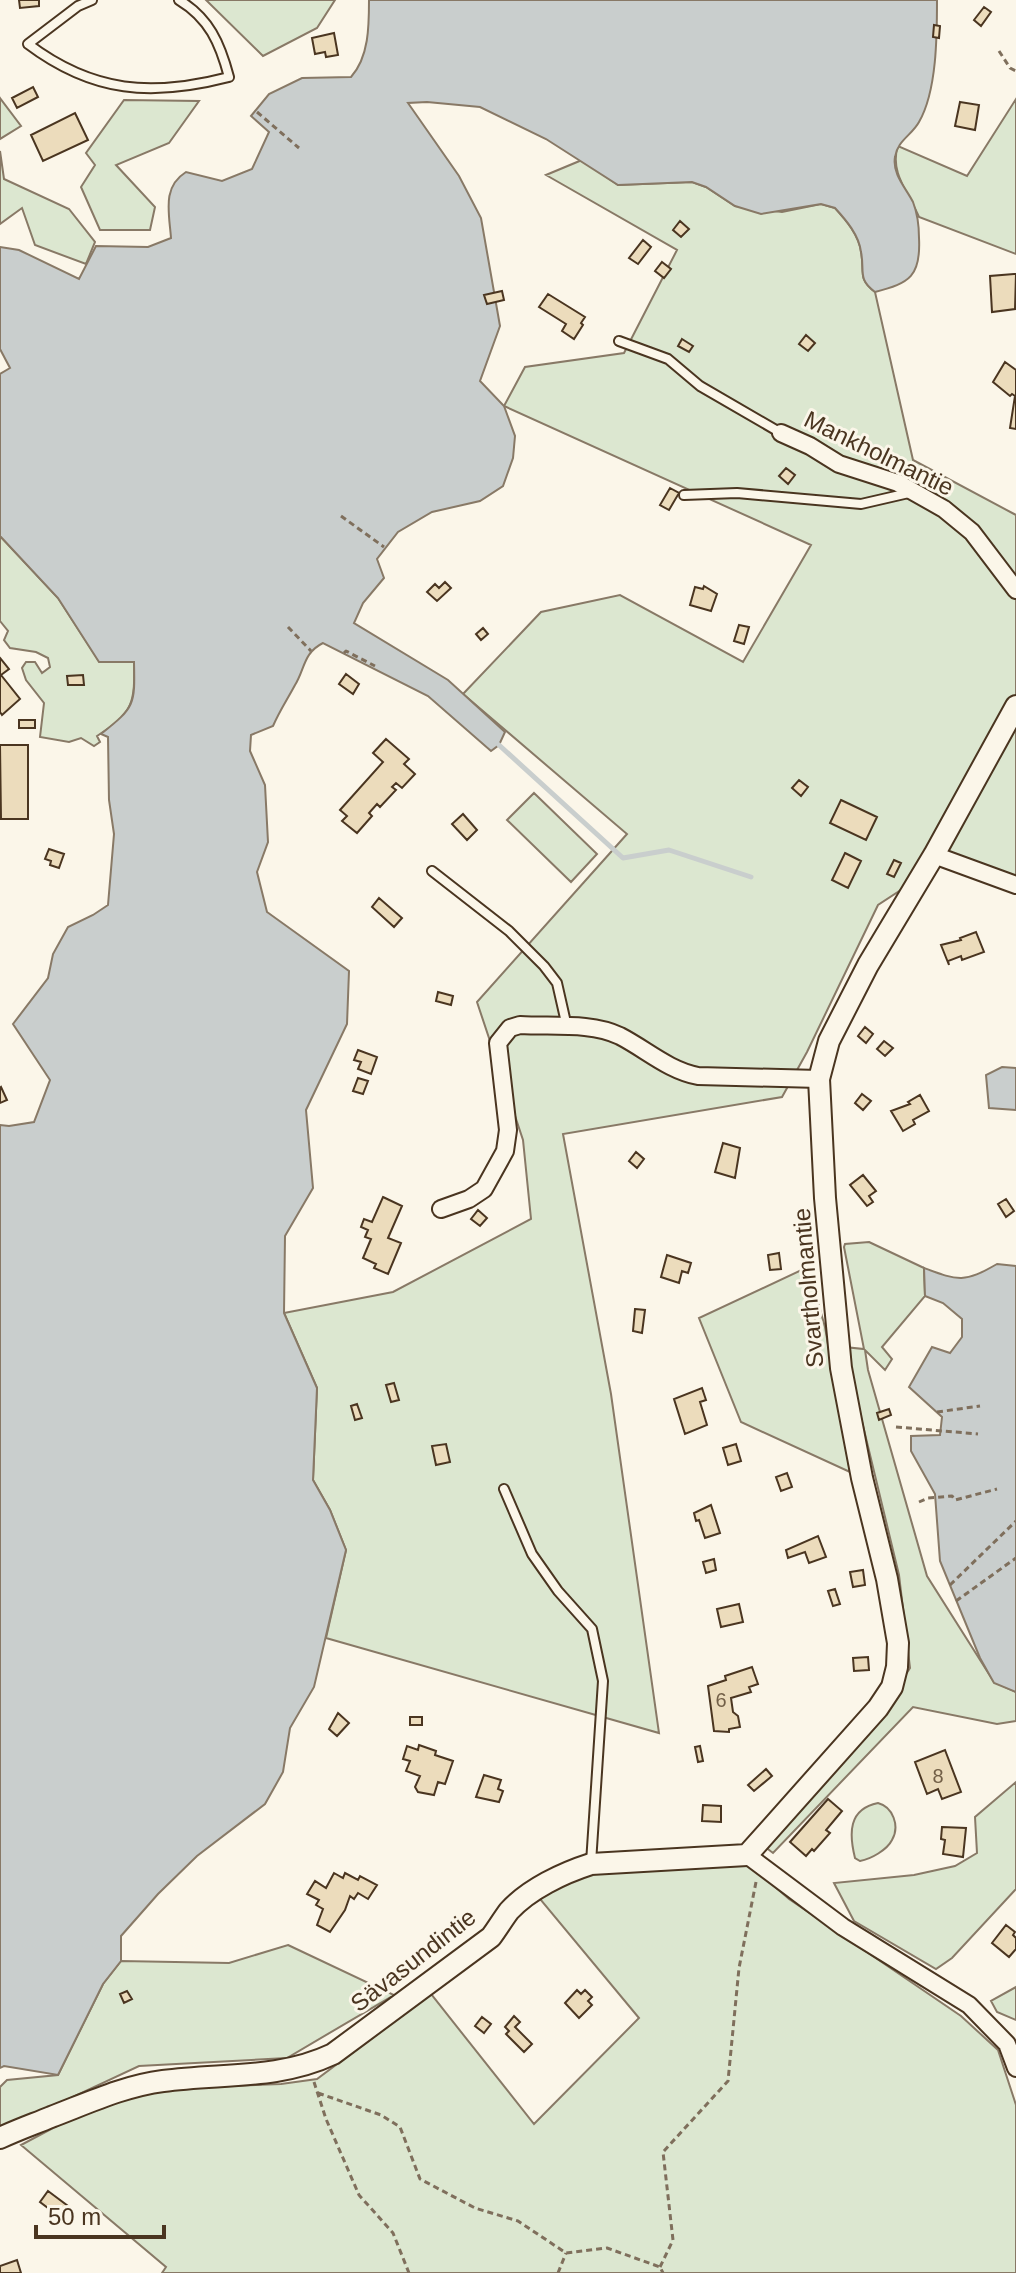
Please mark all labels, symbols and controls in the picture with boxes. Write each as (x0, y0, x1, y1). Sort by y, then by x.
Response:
street label: Mankholmantie (800, 405, 958, 501)
street label: Svartholmantie (788, 1207, 828, 1369)
house number: 6 (715, 1689, 727, 1711)
house number: 8 (932, 1765, 944, 1787)
street label: Sävasundintie (345, 1903, 481, 2017)
scale bar (36, 2189, 164, 2239)
text: 50 m (48, 2203, 101, 2230)

